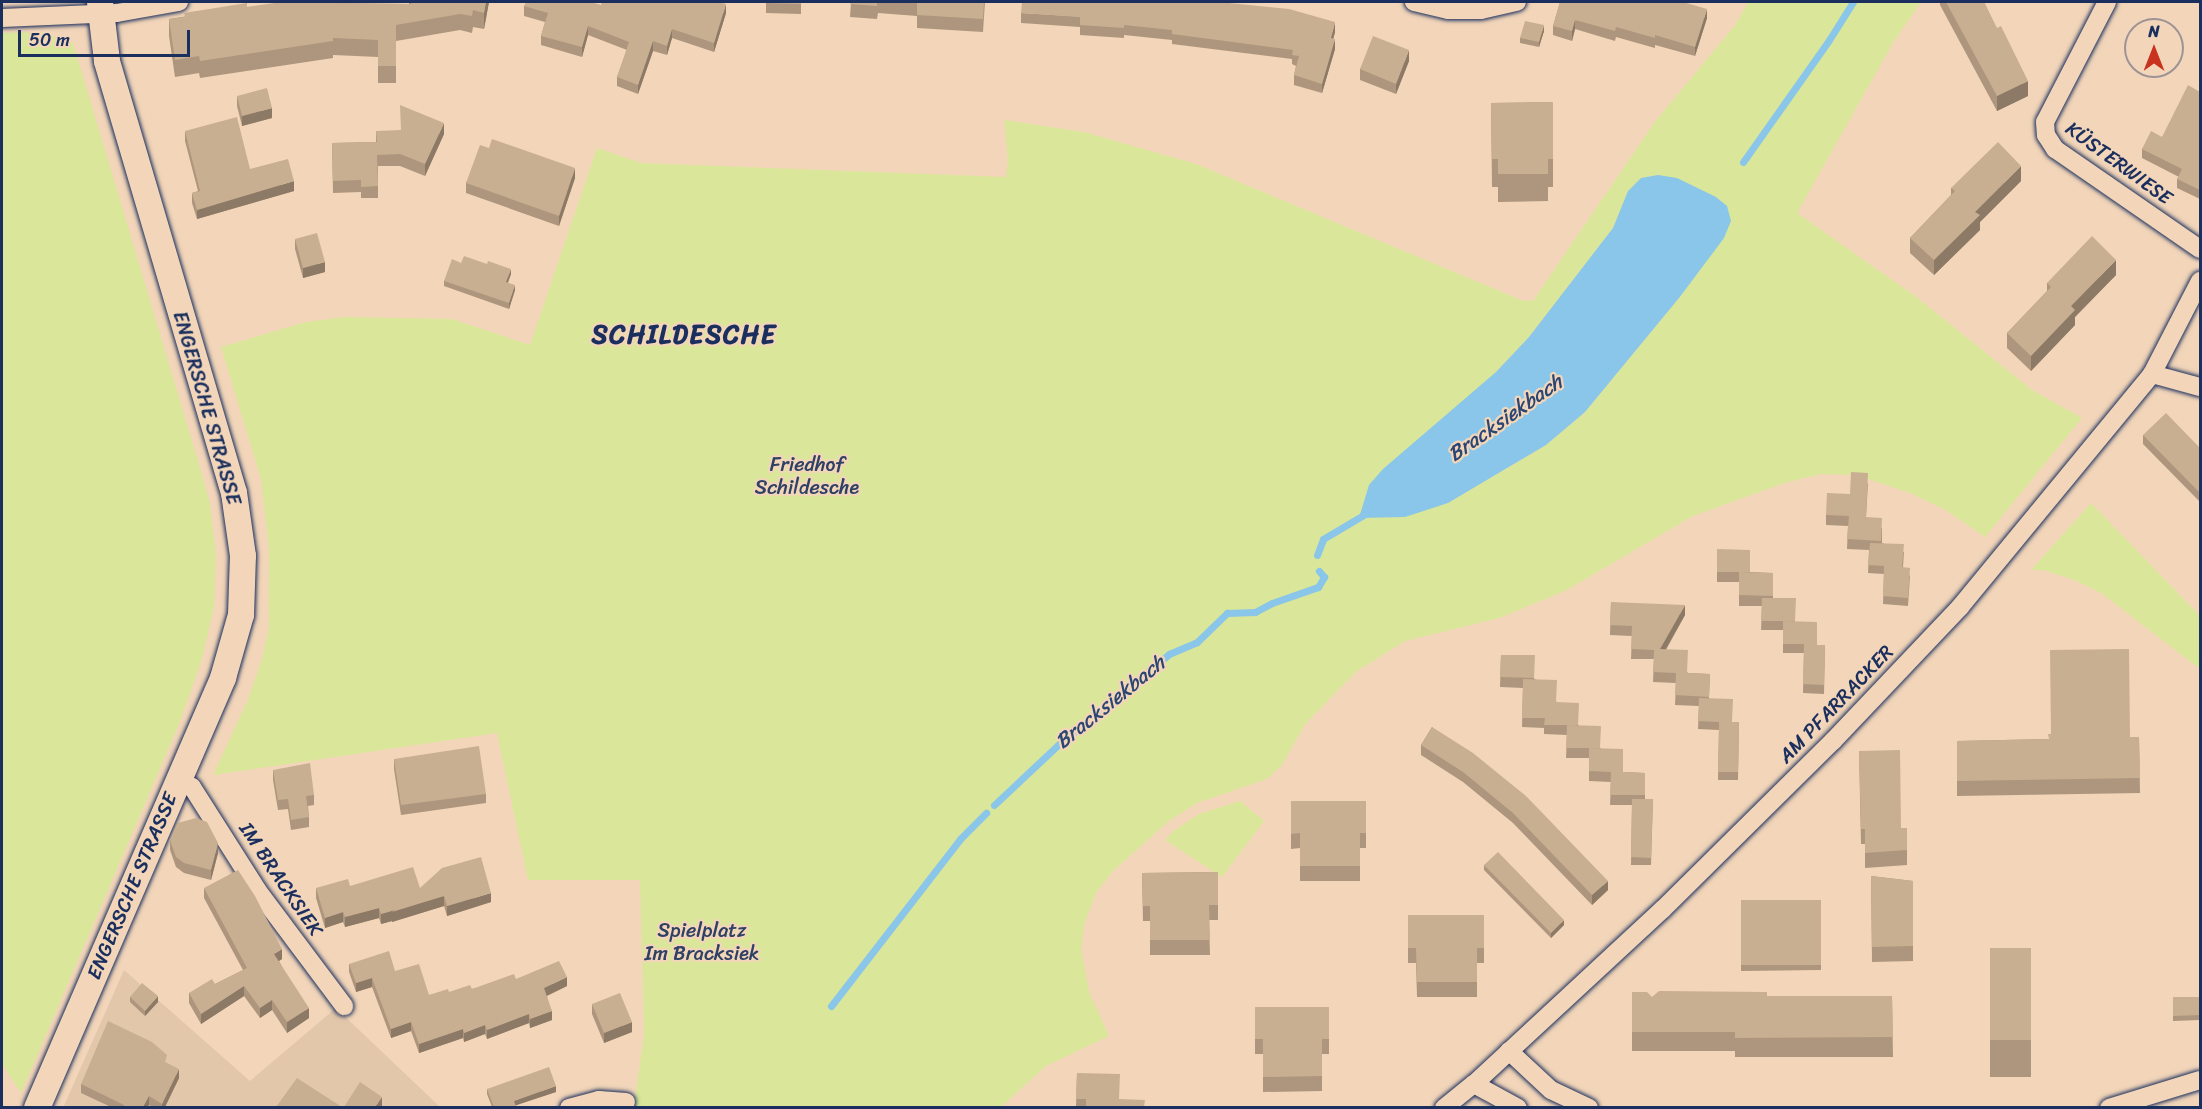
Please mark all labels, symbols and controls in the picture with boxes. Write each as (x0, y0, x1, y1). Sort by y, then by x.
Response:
text: N (2148, 17, 2160, 46)
scale bar (21, 18, 194, 56)
north arrow (2124, 18, 2184, 78)
text: 50 m (29, 24, 70, 56)
street label: KÜSTERWIESE (2061, 116, 2177, 210)
street label: ENGERSCHE STRASSE (168, 308, 246, 508)
district label: SCHILDESCHE (593, 319, 775, 351)
water label: Bracksiekbach (1443, 369, 1567, 467)
park label: Friedhof Schildesche (755, 452, 859, 499)
street label: AM PFARRACKER (1773, 640, 1899, 768)
water label: Bracksiekbach (1050, 650, 1170, 754)
street label: ENGERSCHE STRASSE (82, 789, 182, 983)
street label: IM BRACKSIEK (234, 817, 328, 941)
park label: Spielplatz Im Bracksiek (645, 919, 759, 966)

